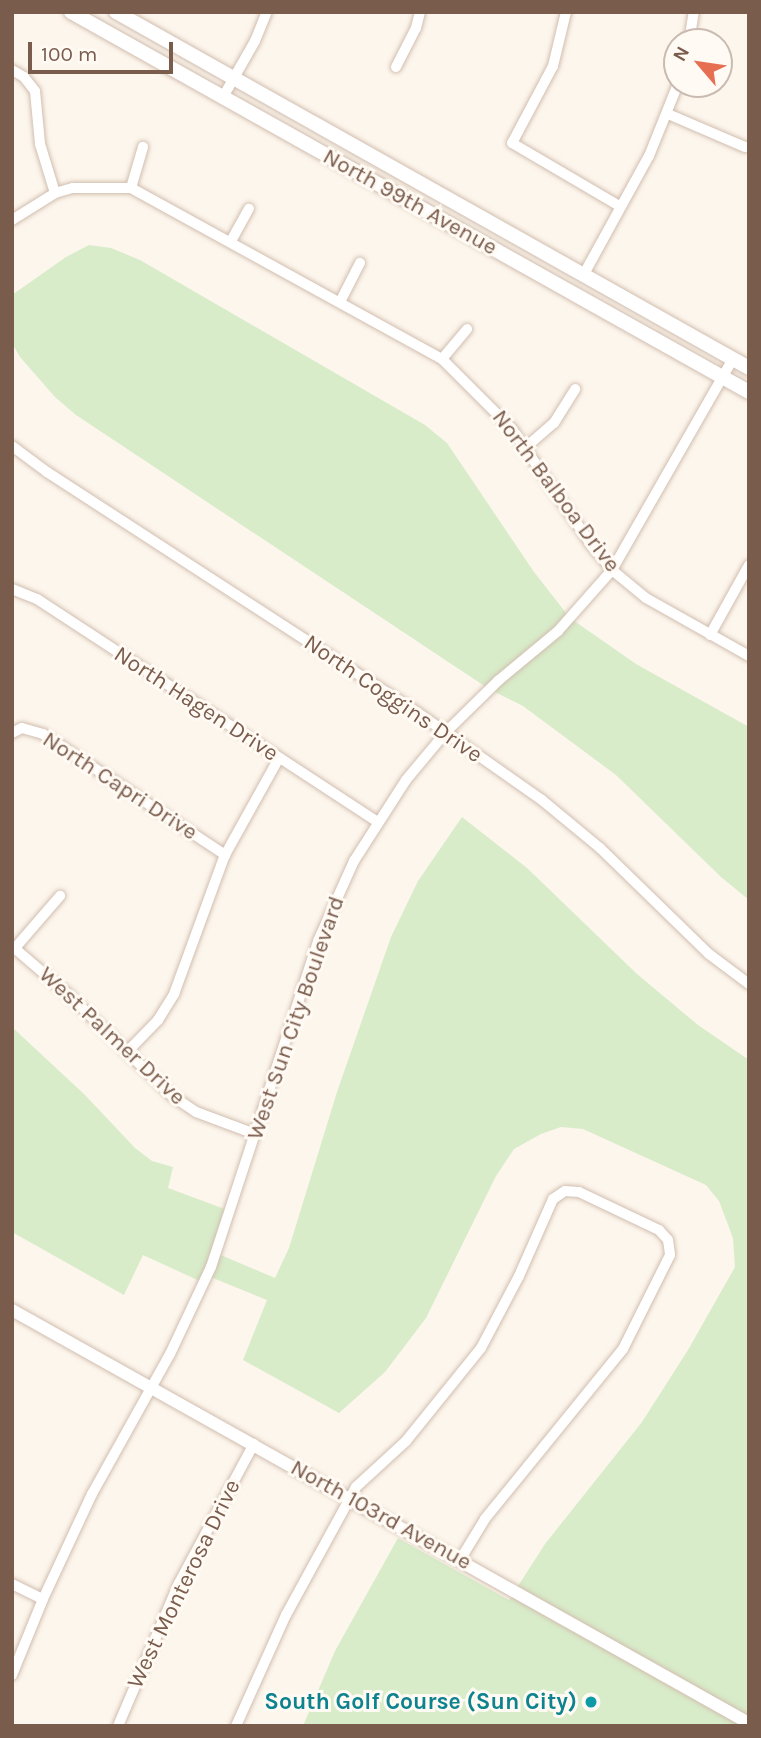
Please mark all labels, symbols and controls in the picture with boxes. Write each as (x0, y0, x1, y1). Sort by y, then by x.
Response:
scale bar (32, 28, 177, 72)
north arrow (663, 28, 733, 98)
text: 100 m (41, 42, 98, 66)
text: N (668, 42, 694, 65)
street label: North 99th Avenue (318, 143, 502, 261)
street label: North Balboa Drive (486, 404, 626, 578)
street label: North Coggins Drive (299, 629, 487, 769)
street label: North Hagen Drive (109, 641, 283, 767)
street label: North Capri Drive (37, 726, 203, 846)
street label: West Sun City Boulevard (241, 892, 351, 1144)
street label: West Palmer Drive (33, 961, 191, 1111)
street label: North 103rd Avenue (286, 1454, 476, 1576)
street label: West Monterosa Drive (121, 1475, 247, 1693)
place label: South Golf Course (Sun City) (264, 1688, 577, 1716)
marker: South Golf Course (Sun City) (583, 1694, 599, 1710)

